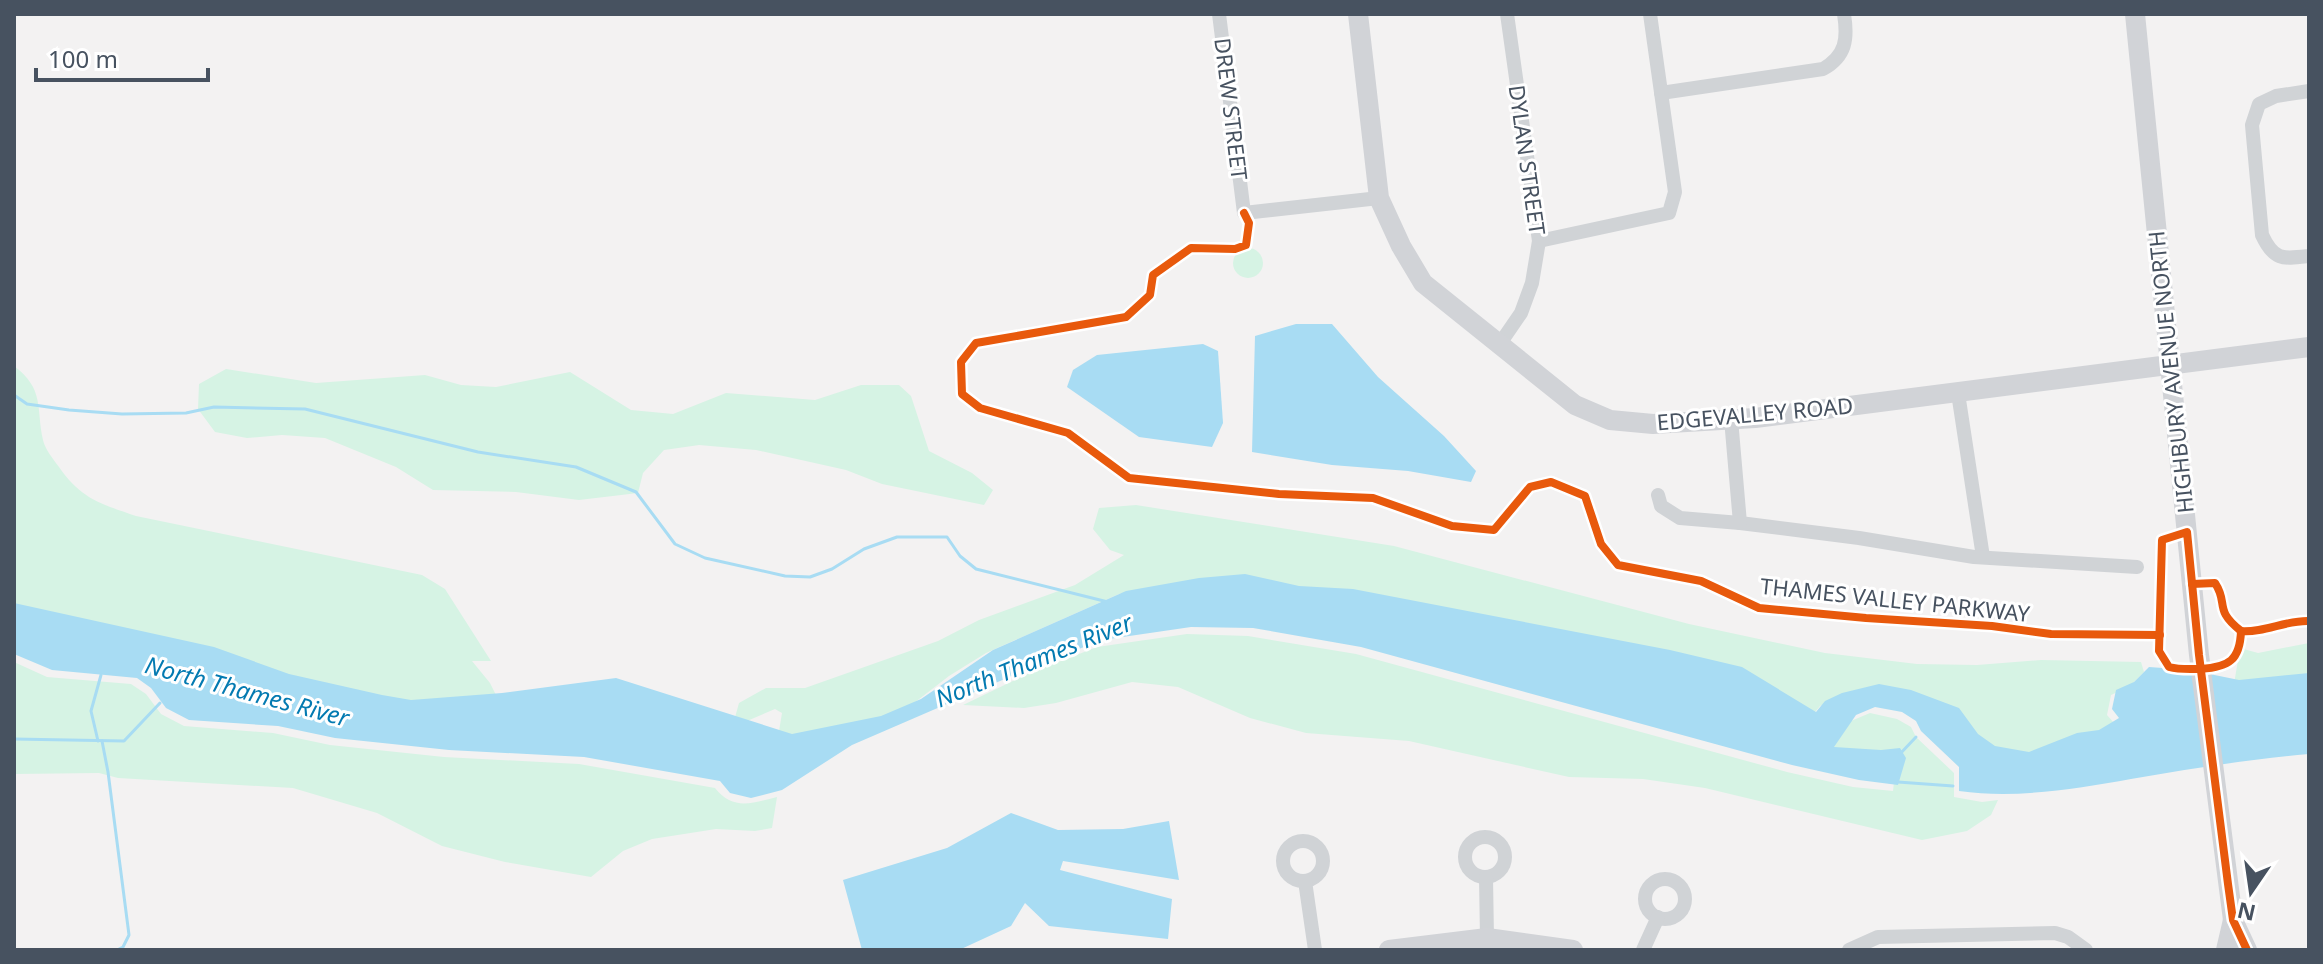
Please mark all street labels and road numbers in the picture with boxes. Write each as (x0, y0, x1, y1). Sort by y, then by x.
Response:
street label: DREW STREET (1208, 36, 1256, 182)
street label: DYLAN STREET (1503, 83, 1553, 237)
street label: HIGHBURY AVENUE NORTH (2140, 229, 2200, 515)
street label: EDGEVALLEY ROAD (1656, 389, 1854, 437)
street label: THAMES VALLEY PARKWAY (1759, 570, 2032, 628)

